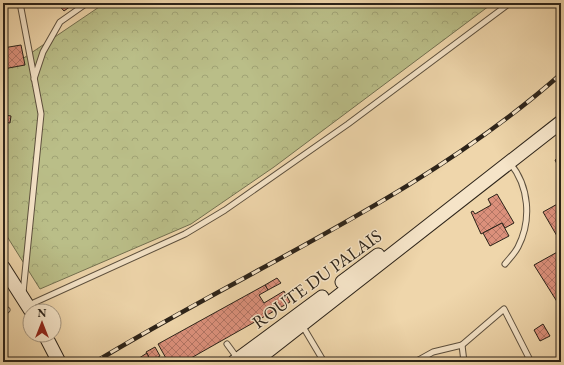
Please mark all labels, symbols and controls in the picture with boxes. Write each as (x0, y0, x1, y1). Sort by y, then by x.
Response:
street label: ROUTE DU PALAIS (248, 224, 386, 333)
north arrow (22, 303, 62, 343)
text: N (38, 306, 47, 320)

